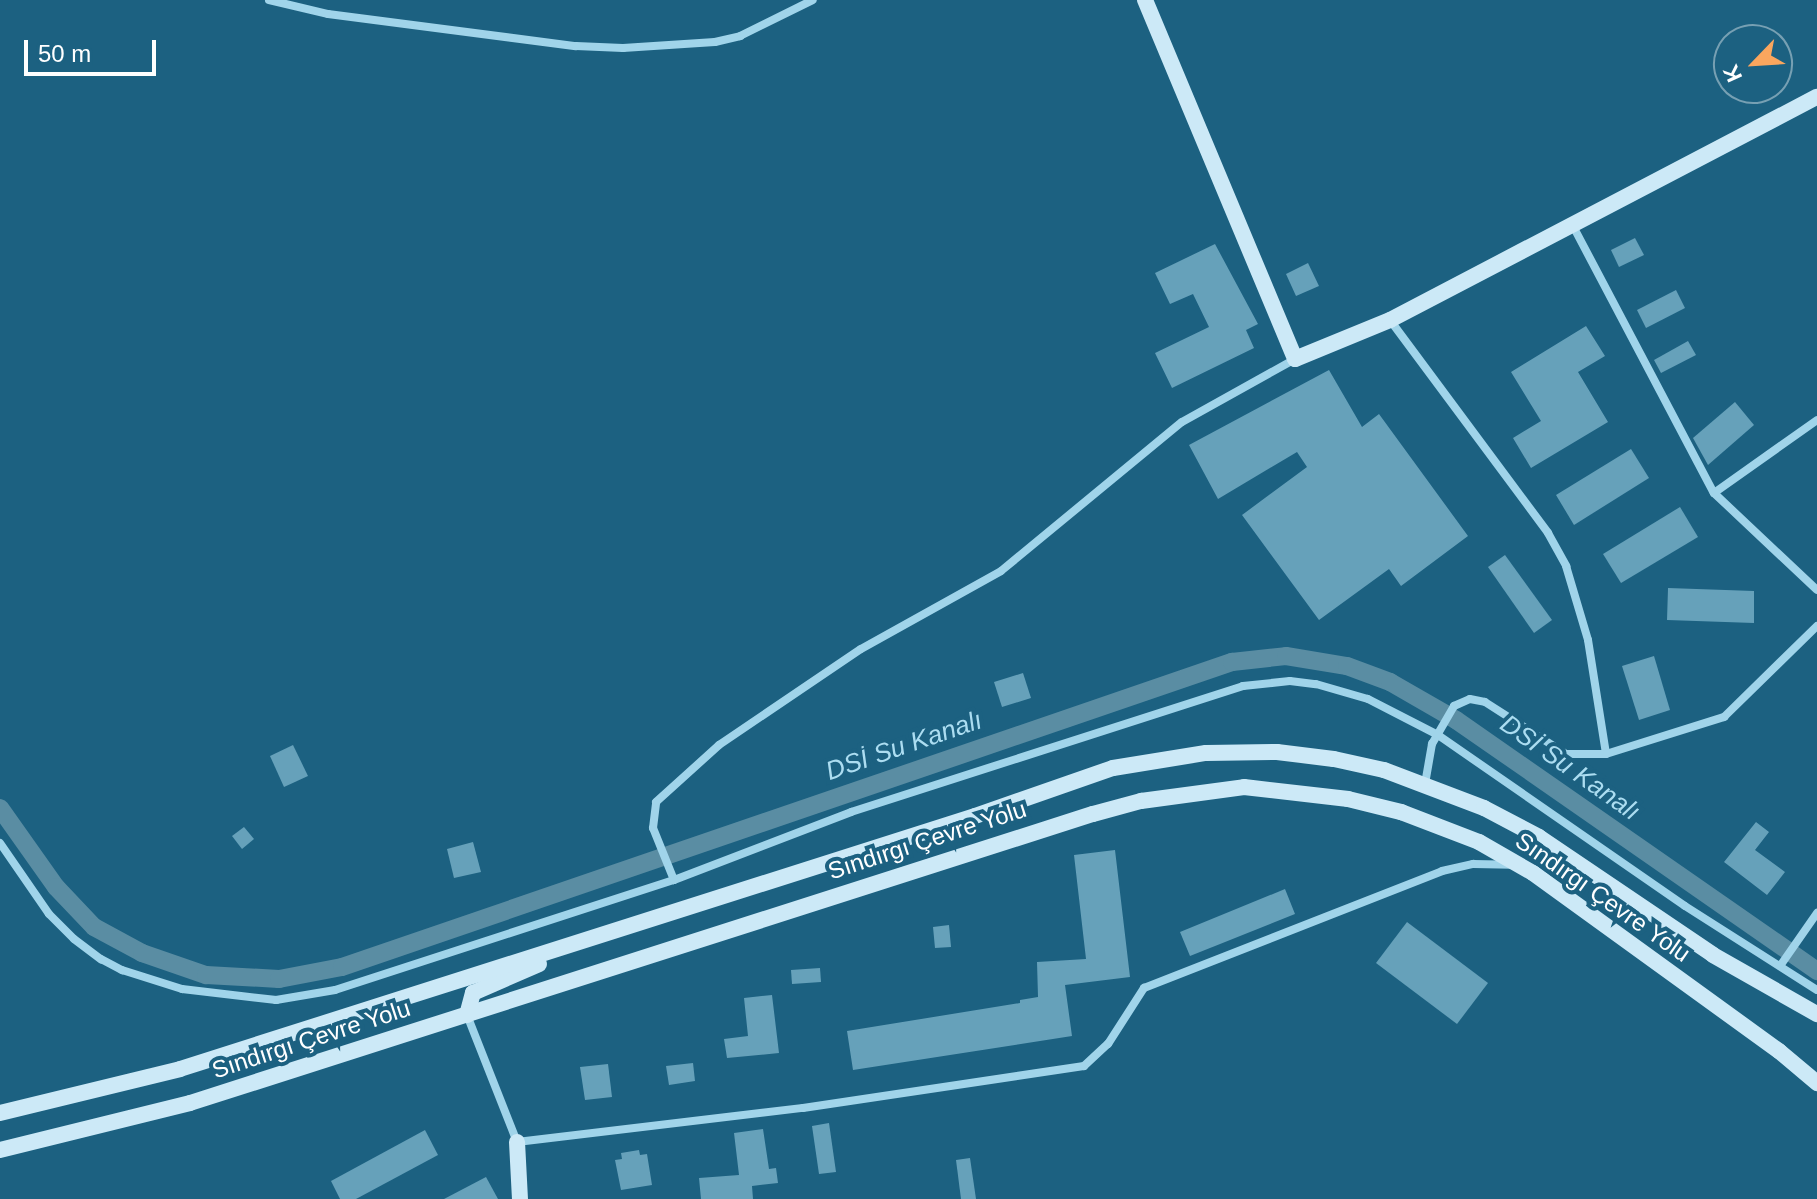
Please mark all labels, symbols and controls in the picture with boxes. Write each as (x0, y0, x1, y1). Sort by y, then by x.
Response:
scale bar (28, 24, 160, 74)
north arrow (1713, 24, 1793, 104)
text: 50 m (38, 40, 91, 67)
text: K (1718, 61, 1747, 86)
water label: DSİ Su Kanalı (822, 705, 986, 787)
water label: DSİ Su Kanalı (1494, 708, 1646, 828)
street label: Sındırgı Çevre Yolu (824, 794, 1030, 886)
street label: Sındırgı Çevre Yolu (1510, 826, 1696, 968)
street label: Sındırgı Çevre Yolu (208, 993, 414, 1085)

